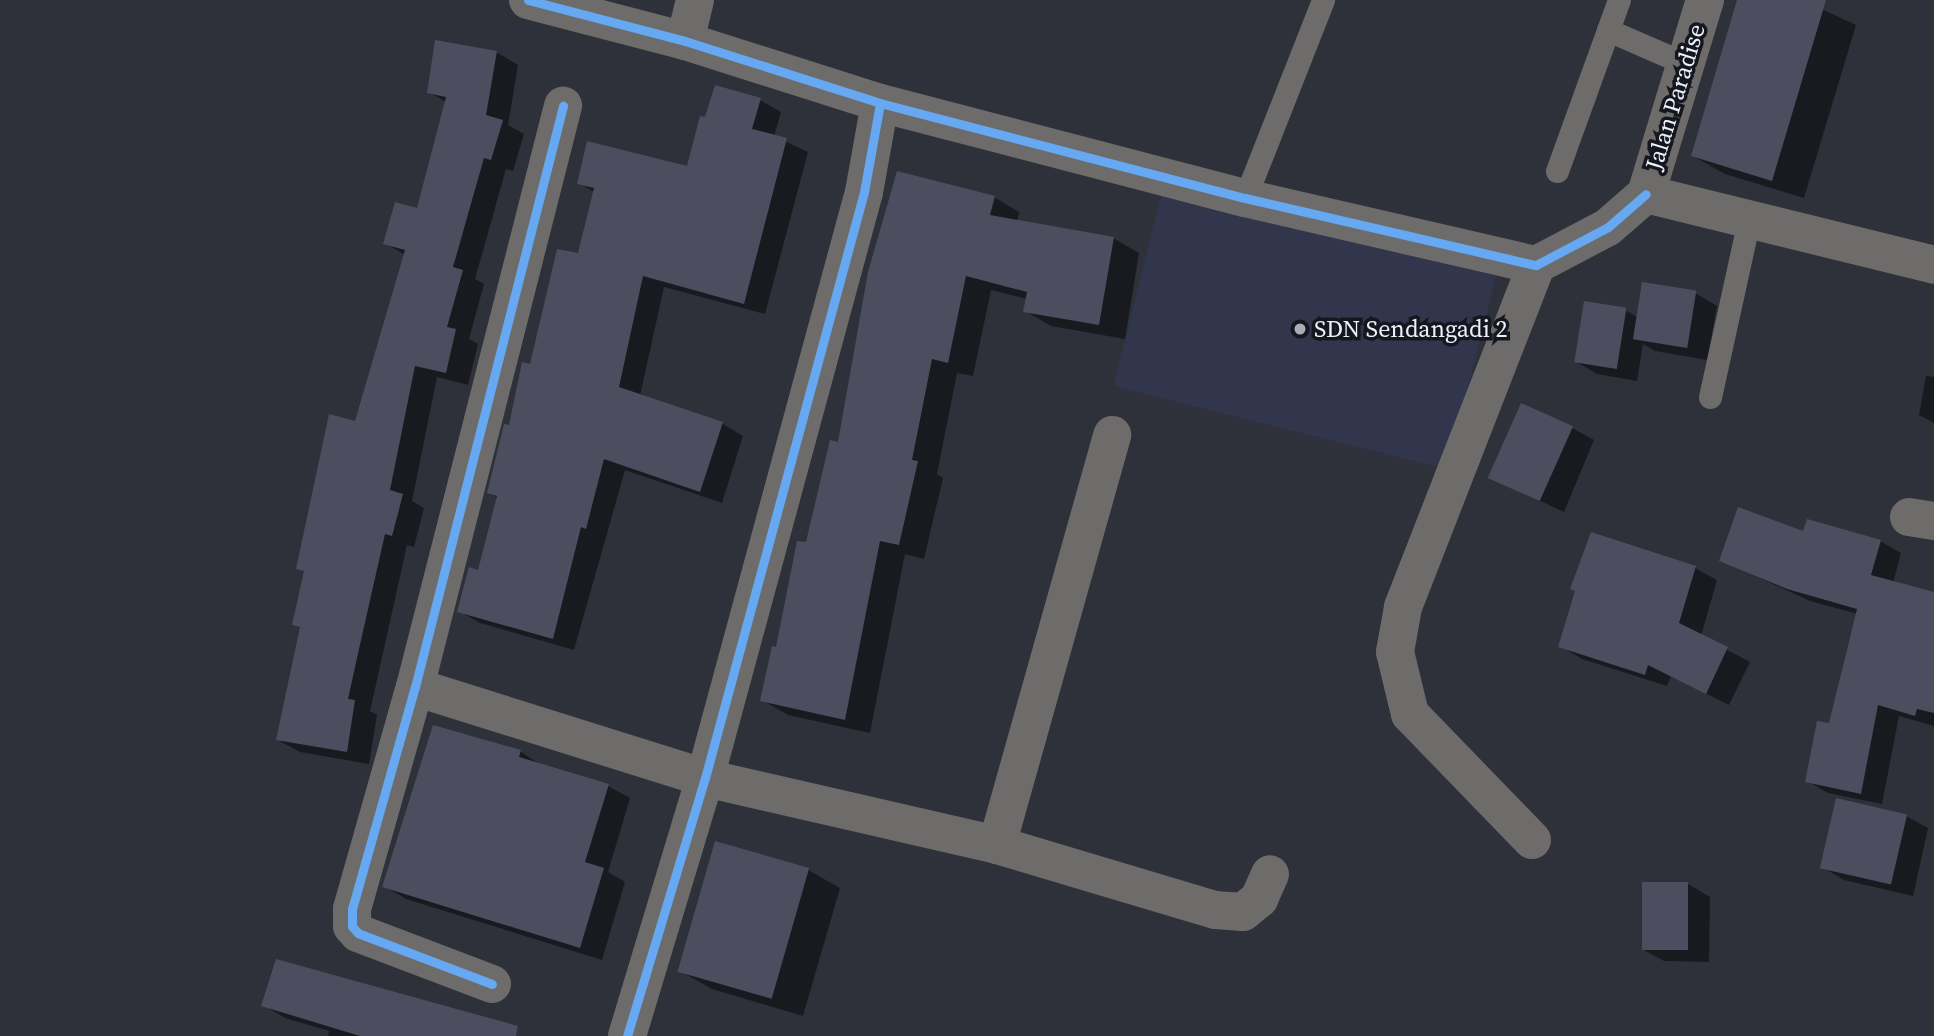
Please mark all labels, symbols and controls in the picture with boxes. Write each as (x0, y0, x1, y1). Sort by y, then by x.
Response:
street label: Jalan Paradise (1639, 20, 1711, 174)
place label: SDN Sendangadi 2 (1314, 315, 1507, 343)
marker: SDN Sendangadi 2 (1292, 321, 1308, 337)

